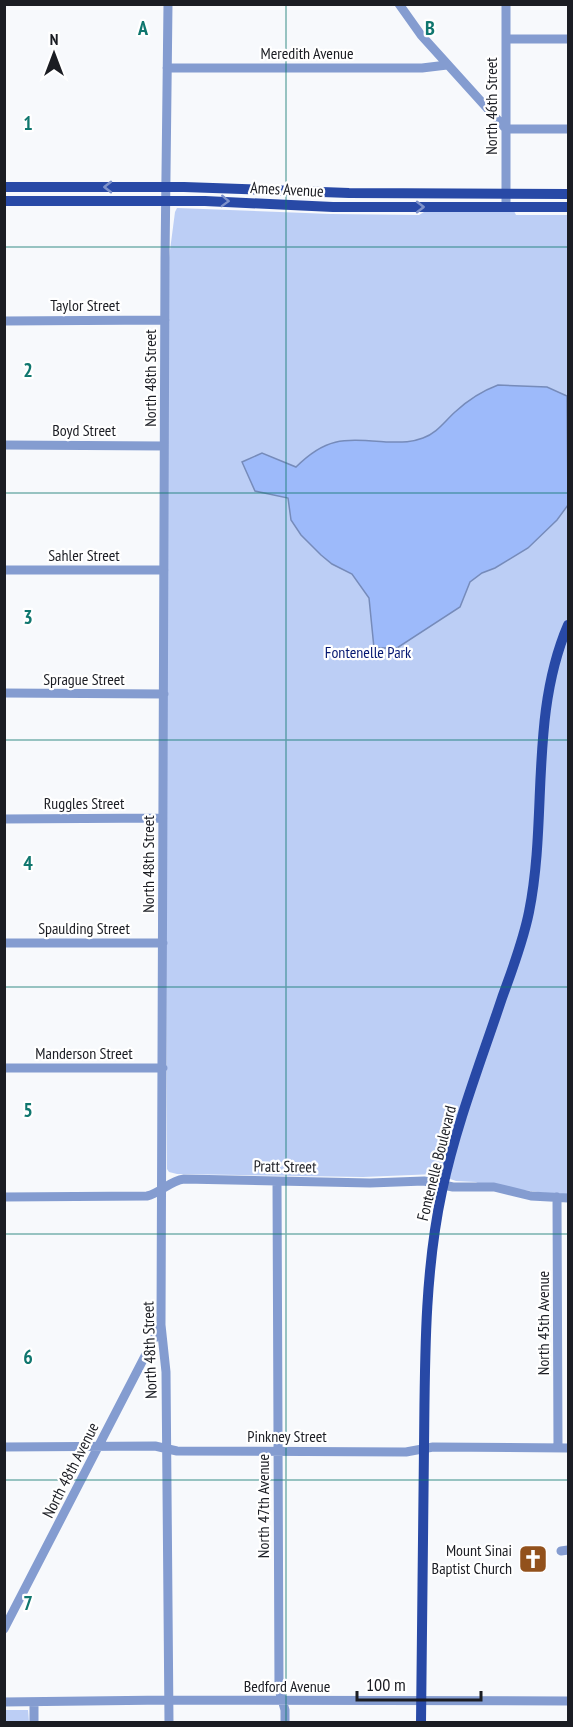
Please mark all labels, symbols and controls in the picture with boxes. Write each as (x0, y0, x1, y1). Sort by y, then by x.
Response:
text: A (137, 15, 149, 41)
text: B (425, 15, 435, 41)
north arrow (24, 24, 84, 84)
text: N (50, 29, 58, 49)
street label: Meredith Avenue (260, 43, 354, 63)
street label: North 46th Street (481, 57, 501, 155)
text: 1 (23, 110, 33, 136)
street label: Ames Avenue (250, 177, 324, 201)
one-way arrow (103, 181, 112, 193)
one-way arrow (220, 195, 229, 207)
one-way arrow (415, 201, 424, 213)
street label: Taylor Street (50, 295, 120, 315)
street label: North 48th Street (140, 329, 160, 427)
text: 2 (23, 357, 33, 383)
street label: Boyd Street (52, 420, 116, 440)
street label: Sahler Street (48, 545, 120, 565)
text: 3 (23, 604, 33, 630)
park label: Fontenelle Park (325, 642, 412, 662)
street label: Sprague Street (43, 669, 125, 689)
street label: Ruggles Street (44, 793, 125, 813)
street label: North 48th Street (138, 815, 158, 913)
text: 4 (23, 850, 33, 876)
street label: Spaulding Street (38, 918, 130, 938)
street label: Manderson Street (35, 1043, 133, 1063)
text: 5 (23, 1097, 33, 1123)
street label: Fontenelle Boulevard (412, 1103, 460, 1223)
street label: Pratt Street (253, 1155, 317, 1177)
street label: North 45th Avenue (533, 1271, 553, 1375)
street label: North 48th Street (137, 1300, 161, 1399)
text: 6 (23, 1344, 33, 1370)
street label: North 48th Avenue (37, 1419, 103, 1521)
street label: Pinkney Street (247, 1426, 327, 1446)
street label: North 47th Avenue (253, 1454, 273, 1558)
place label: Mount Sinai Baptist Church (432, 1540, 512, 1578)
church icon: Mount Sinai Baptist Church (517, 1543, 549, 1575)
text: 7 (23, 1590, 33, 1616)
scale bar (357, 1664, 482, 1702)
text: 100 m (366, 1673, 406, 1696)
street label: Bedford Avenue (244, 1676, 330, 1696)

